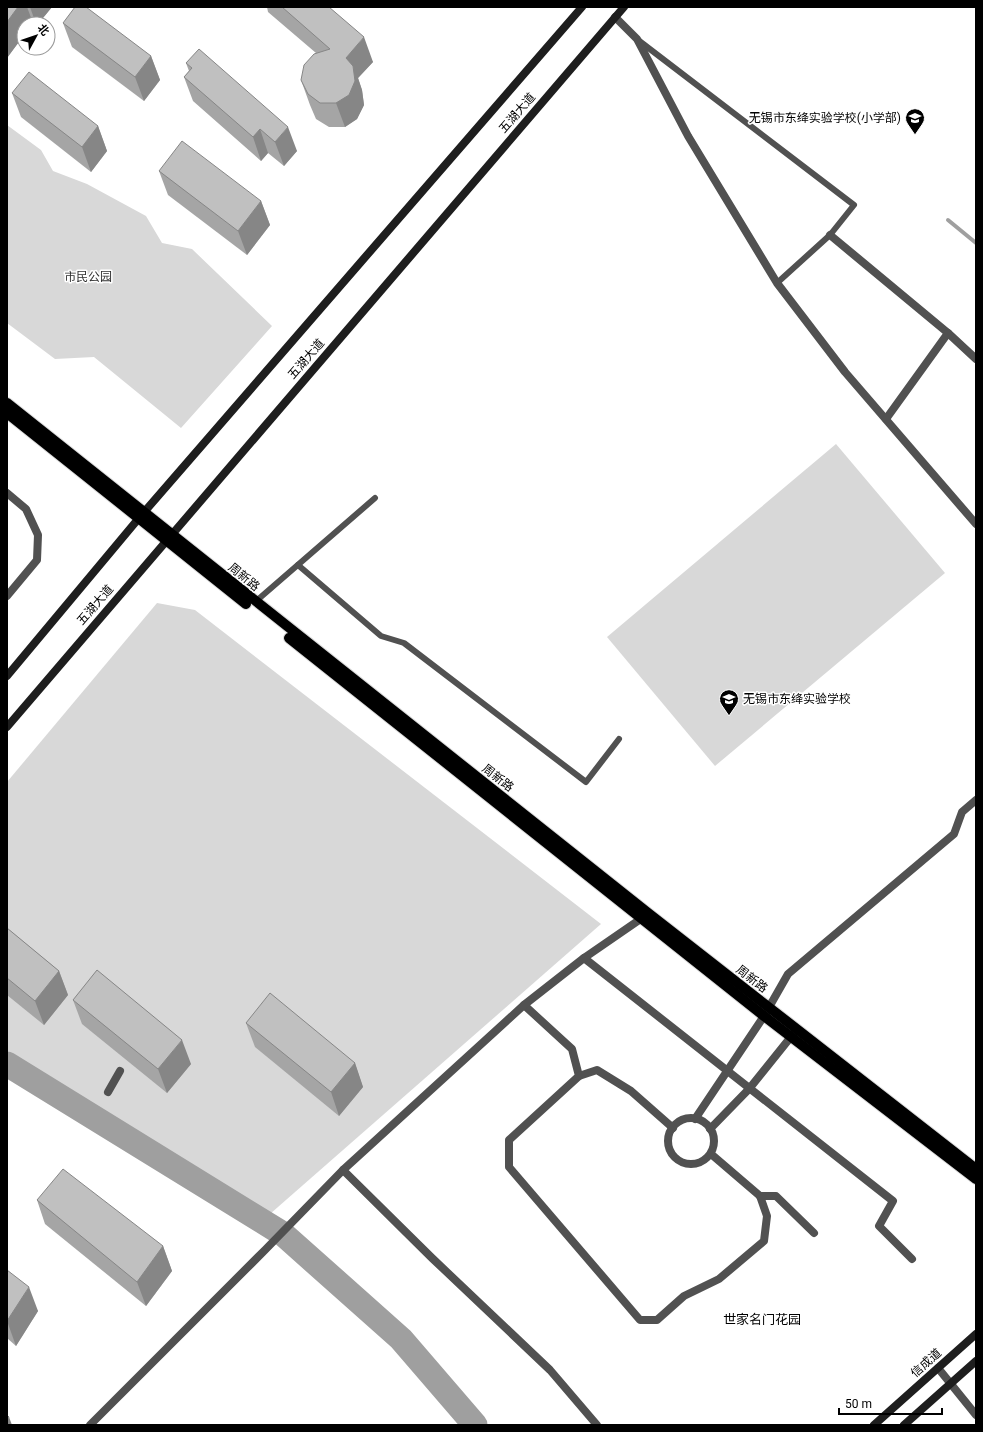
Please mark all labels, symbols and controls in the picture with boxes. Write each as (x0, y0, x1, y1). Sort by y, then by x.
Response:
north arrow (16, 16, 56, 56)
text: 北 (35, 22, 52, 38)
street label: 五湖大道 (496, 90, 538, 136)
school or university icon: 无锡市东绛实验学校(小学部) (904, 107, 926, 135)
place label: 无锡市东绛实验学校(小学部) (749, 111, 901, 125)
park label: 市民公园 (64, 270, 112, 284)
street label: 五湖大道 (285, 336, 327, 382)
street label: 周新路 (226, 560, 262, 594)
street label: 五湖大道 (74, 582, 116, 628)
school or university icon: 无锡市东绛实验学校 (718, 688, 740, 716)
place label: 无锡市东绛实验学校 (743, 692, 851, 706)
street label: 周新路 (480, 761, 516, 795)
street label: 周新路 (734, 962, 770, 996)
district label: 世家名门花园 (723, 1312, 801, 1327)
street label: 信成道 (908, 1346, 944, 1380)
scale bar (839, 1390, 942, 1416)
text: 50 m (845, 1397, 872, 1411)

